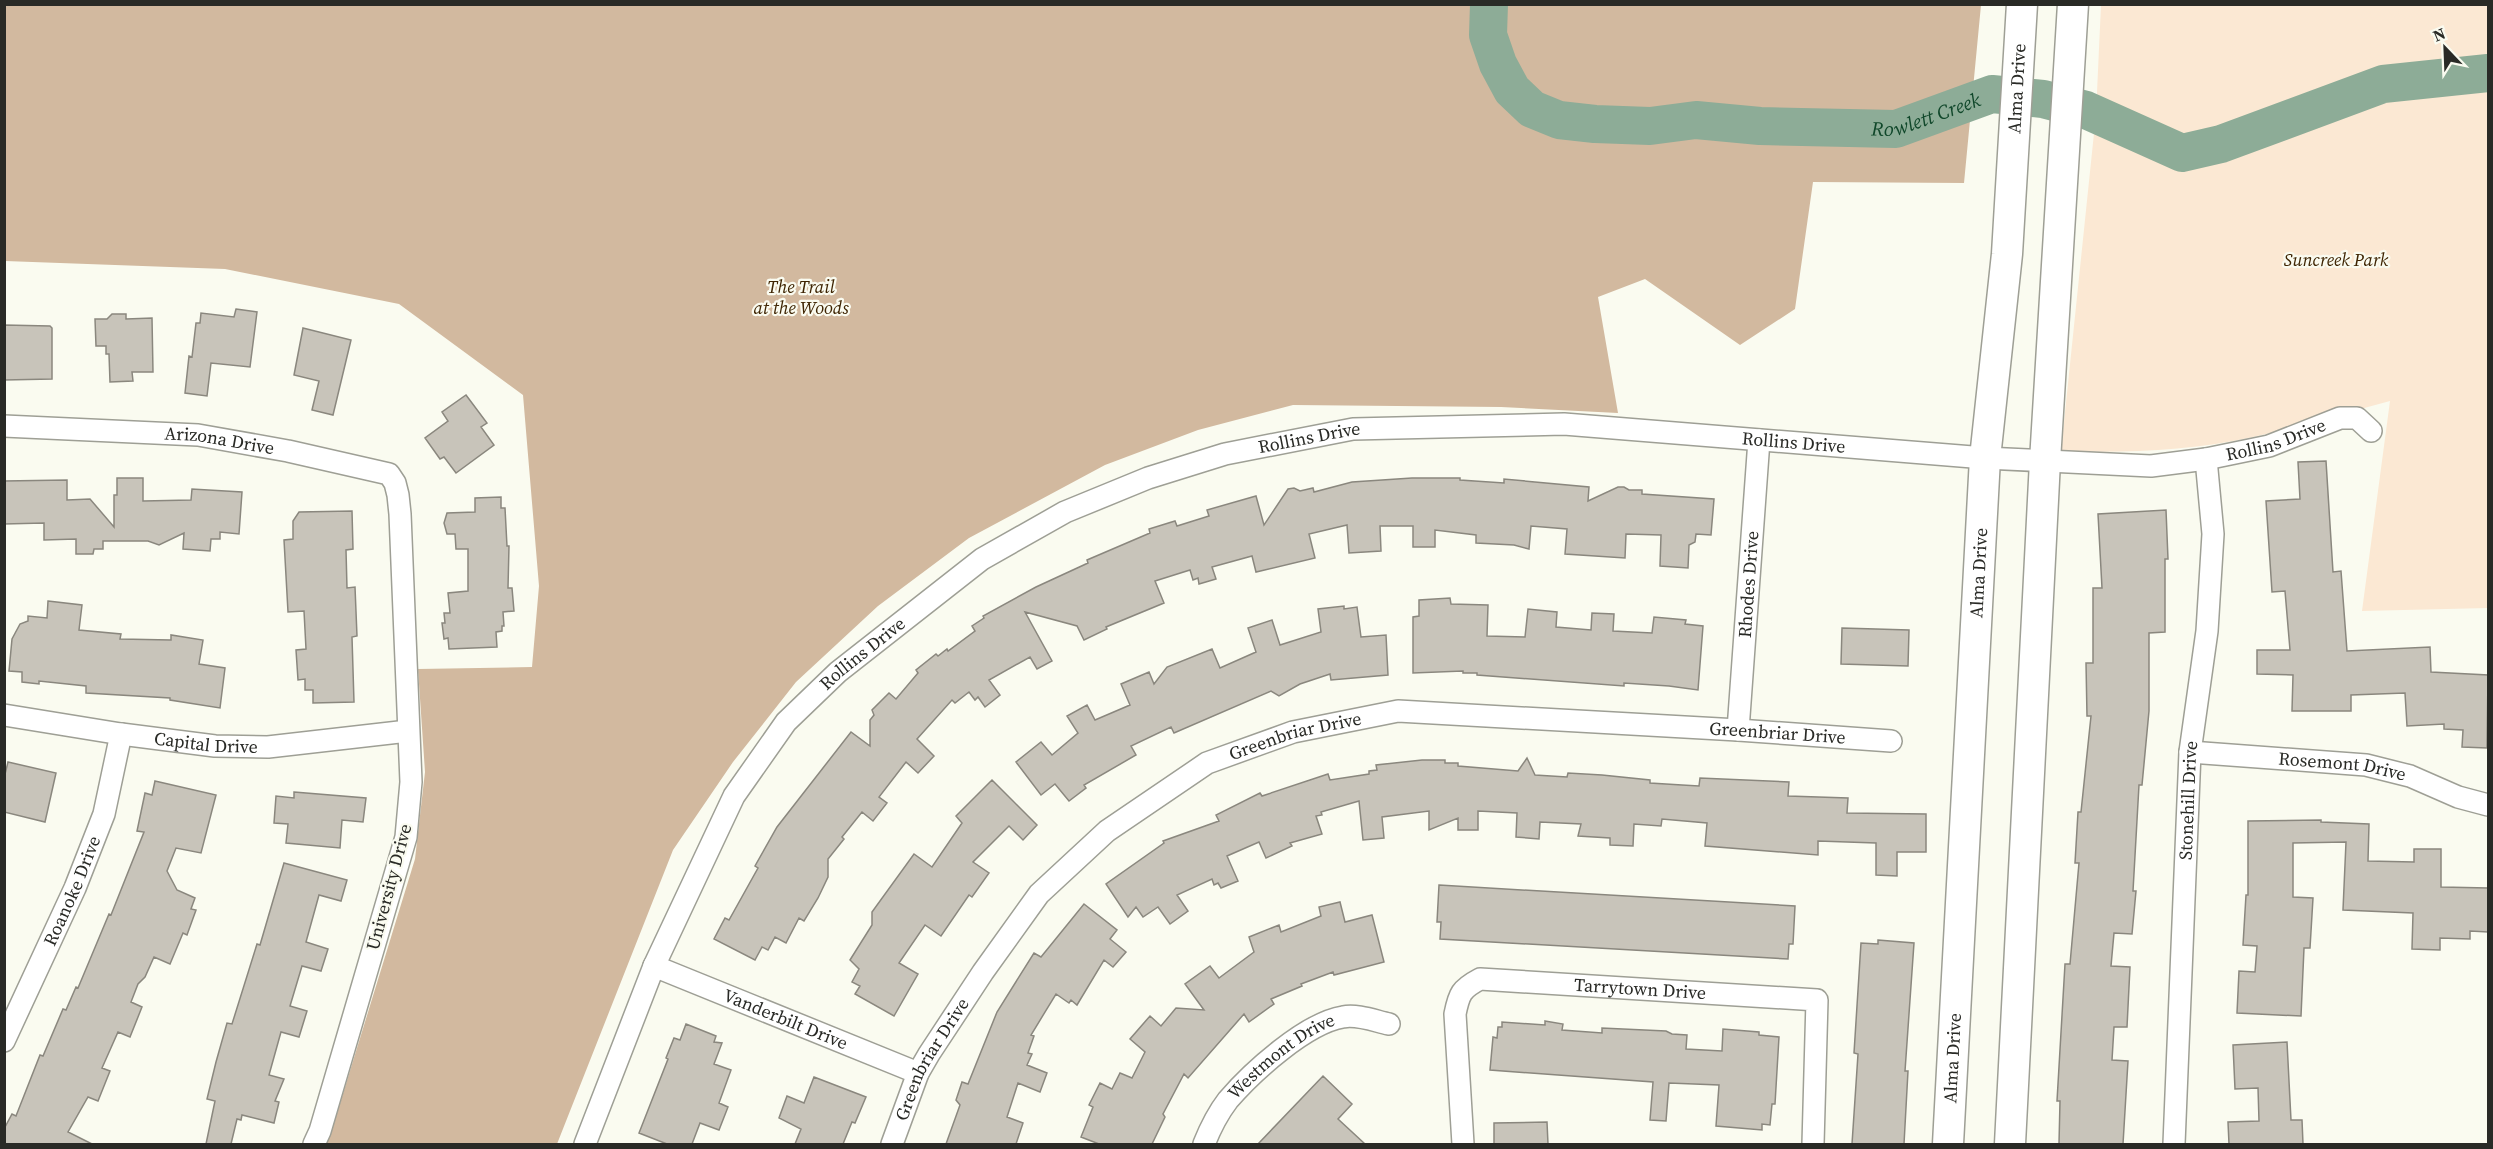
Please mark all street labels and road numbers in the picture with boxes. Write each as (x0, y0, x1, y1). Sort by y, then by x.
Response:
street label: Alma Drive (2001, 43, 2032, 134)
street label: Rollins Drive (2223, 412, 2329, 467)
street label: Rollins Drive (1256, 416, 1361, 459)
street label: Arizona Drive (164, 420, 276, 460)
street label: Rollins Drive (1741, 425, 1846, 459)
street label: Alma Drive (1963, 527, 1993, 619)
street label: Rhodes Drive (1732, 530, 1764, 639)
street label: Rollins Drive (814, 611, 910, 695)
street label: Greenbriar Drive (1225, 706, 1364, 766)
street label: Greenbriar Drive (1709, 715, 1847, 750)
street label: Capital Drive (153, 725, 258, 759)
street label: Stonehill Drive (2173, 739, 2203, 860)
street label: Rosemont Drive (2277, 746, 2409, 787)
street label: University Drive (360, 821, 417, 953)
street label: Roanoke Drive (37, 832, 106, 950)
street label: Tarrytown Drive (1573, 972, 1707, 1005)
street label: Vanderbilt Drive (720, 982, 852, 1055)
street label: Greenbriar Drive (889, 993, 975, 1124)
street label: Westmont Drive (1222, 1007, 1338, 1104)
street label: Alma Drive (1937, 1012, 1967, 1104)

